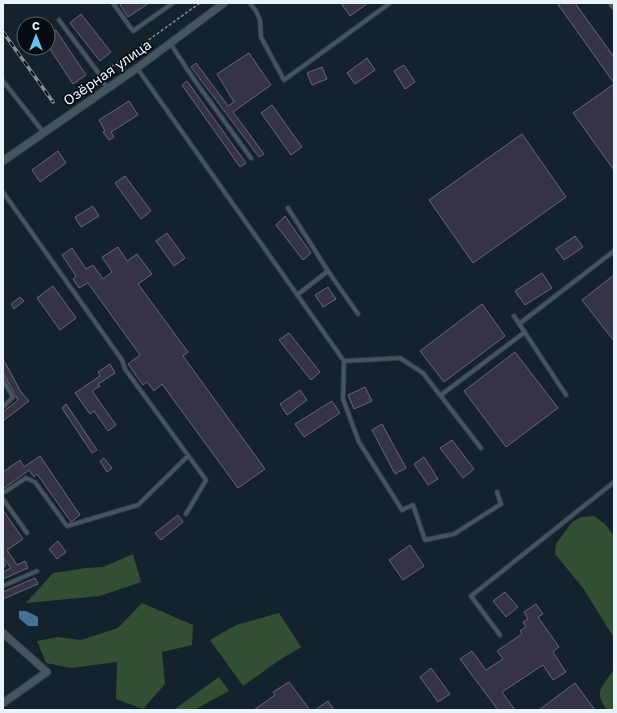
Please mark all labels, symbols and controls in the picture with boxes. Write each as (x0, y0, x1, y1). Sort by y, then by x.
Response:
north arrow (16, 16, 56, 56)
text: С (32, 19, 40, 32)
street label: Озёрная улица (60, 35, 154, 109)

